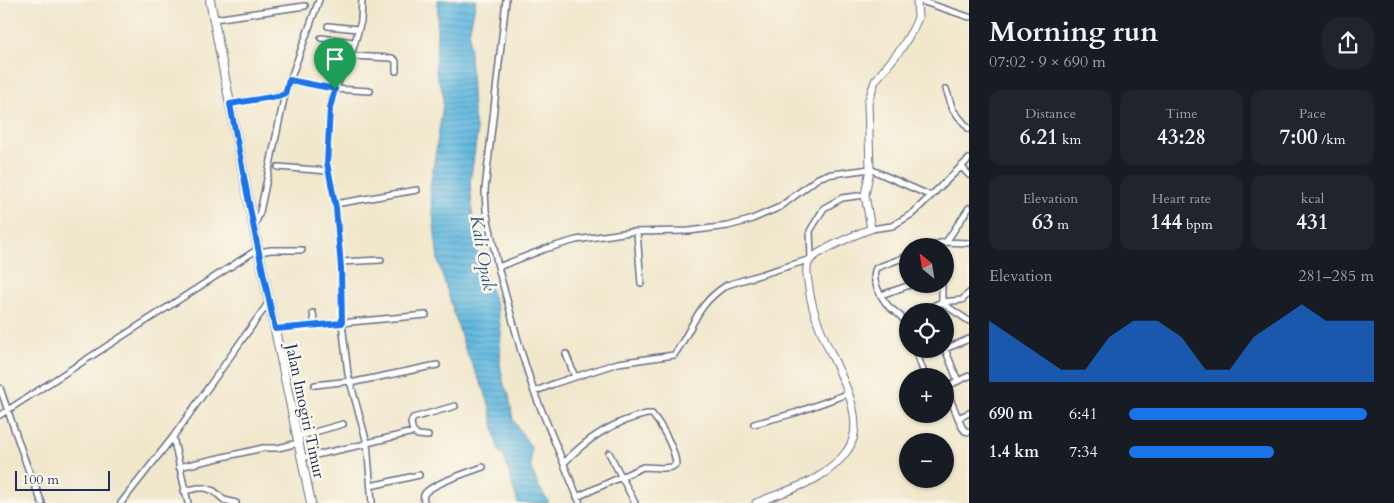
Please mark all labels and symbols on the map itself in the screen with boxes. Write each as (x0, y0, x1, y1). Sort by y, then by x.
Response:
pin (314, 38, 356, 89)
water label: Kali Opak (464, 213, 501, 293)
north arrow (899, 238, 954, 292)
street label: Jalan Imogiri Timur (280, 340, 330, 481)
scale bar (15, 468, 110, 491)

